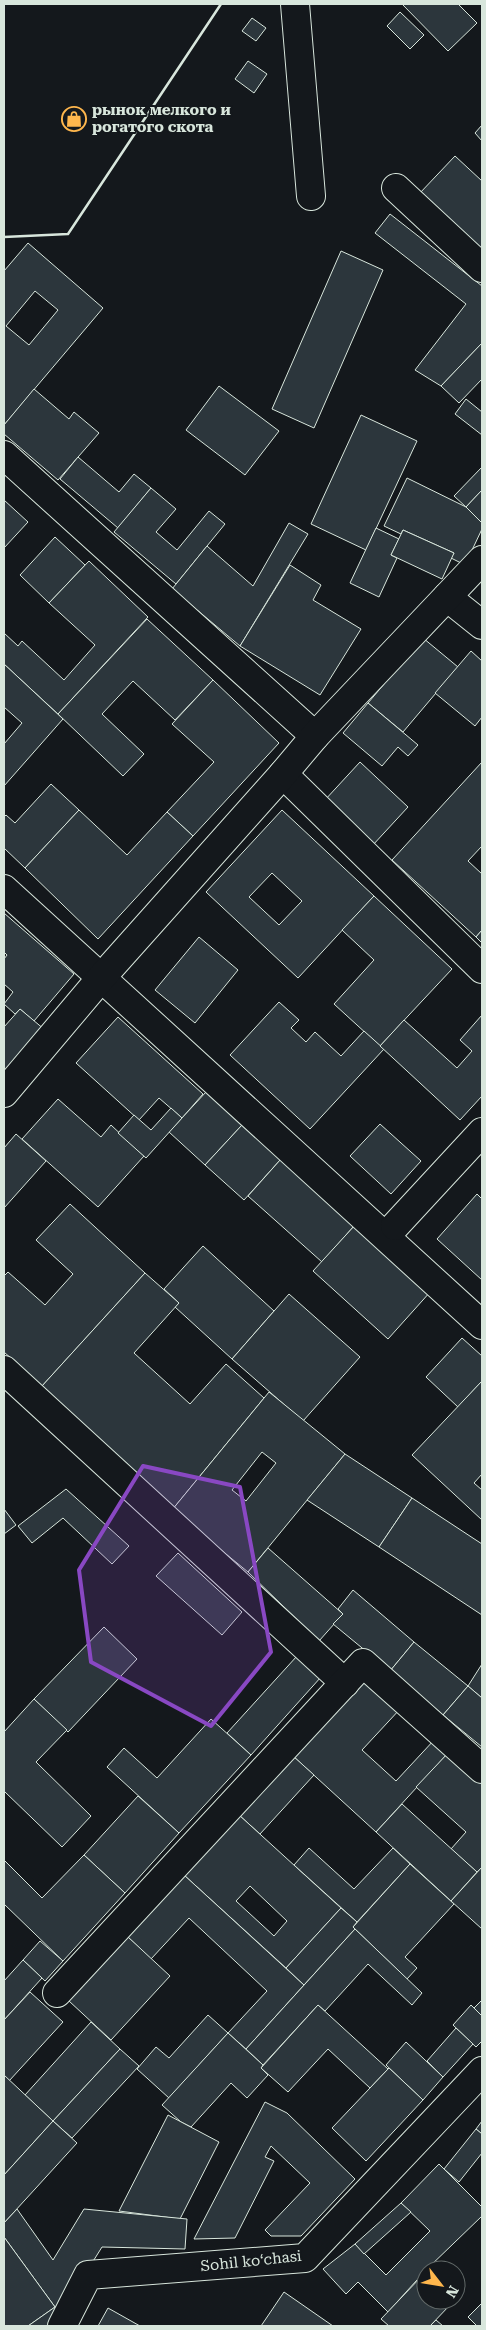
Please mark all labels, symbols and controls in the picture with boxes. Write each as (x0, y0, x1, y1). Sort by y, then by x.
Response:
place label: рынок мелкого и рогатого скота (92, 101, 231, 136)
shop icon: рынок мелкого и рогатого скота (61, 106, 87, 132)
street label: Sohil koʻchasi (200, 2247, 303, 2275)
north arrow (416, 2260, 466, 2310)
text: N (442, 2283, 462, 2301)

